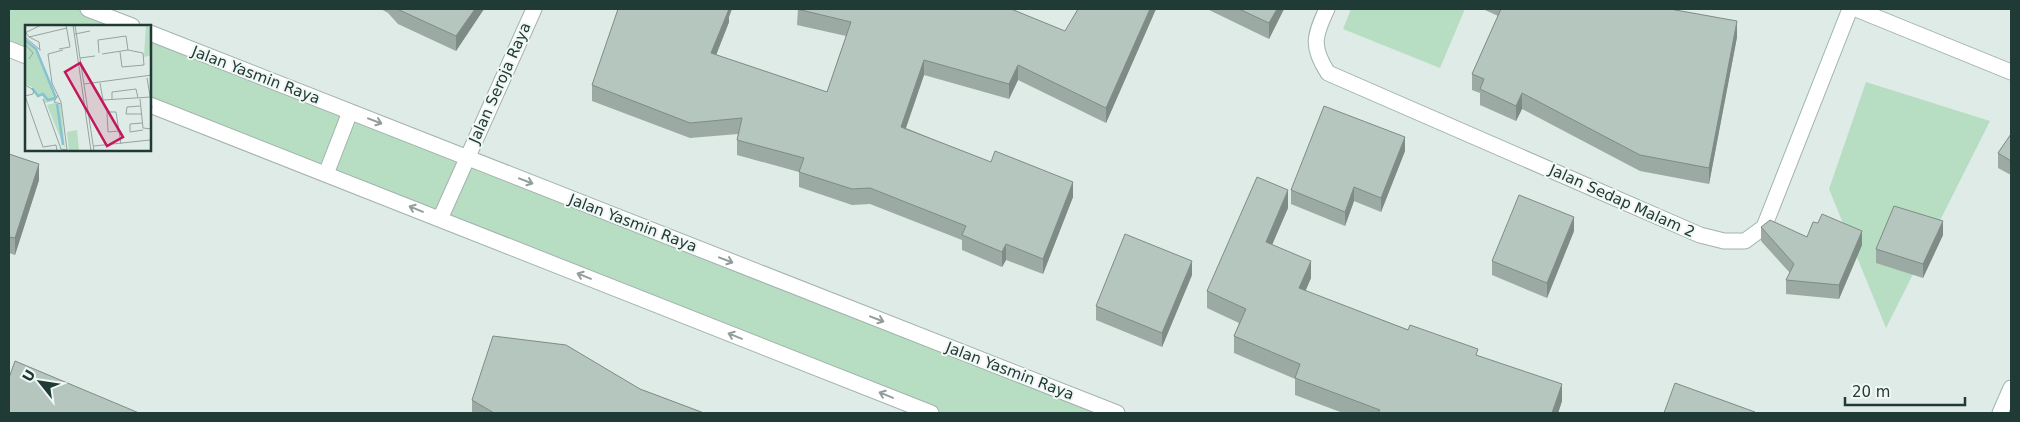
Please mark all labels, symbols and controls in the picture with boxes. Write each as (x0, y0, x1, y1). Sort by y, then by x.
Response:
street label: Jalan Seroja Raya (465, 20, 535, 147)
inset map (25, 25, 151, 151)
street label: Jalan Yasmin Raya (188, 42, 323, 108)
one-way arrow (367, 118, 382, 127)
street label: Jalan Sedap Malam 2 (1546, 160, 1698, 241)
one-way arrow (518, 177, 533, 186)
street label: Jalan Yasmin Raya (565, 190, 700, 256)
one-way arrow (409, 204, 424, 213)
one-way arrow (718, 255, 733, 265)
one-way arrow (577, 271, 592, 280)
one-way arrow (869, 315, 884, 324)
one-way arrow (728, 330, 743, 340)
street label: Jalan Yasmin Raya (942, 338, 1077, 404)
north arrow (15, 357, 65, 407)
text: U (19, 367, 39, 384)
scale bar (1845, 374, 1965, 406)
text: 20 m (1852, 383, 1890, 401)
one-way arrow (879, 390, 894, 400)

